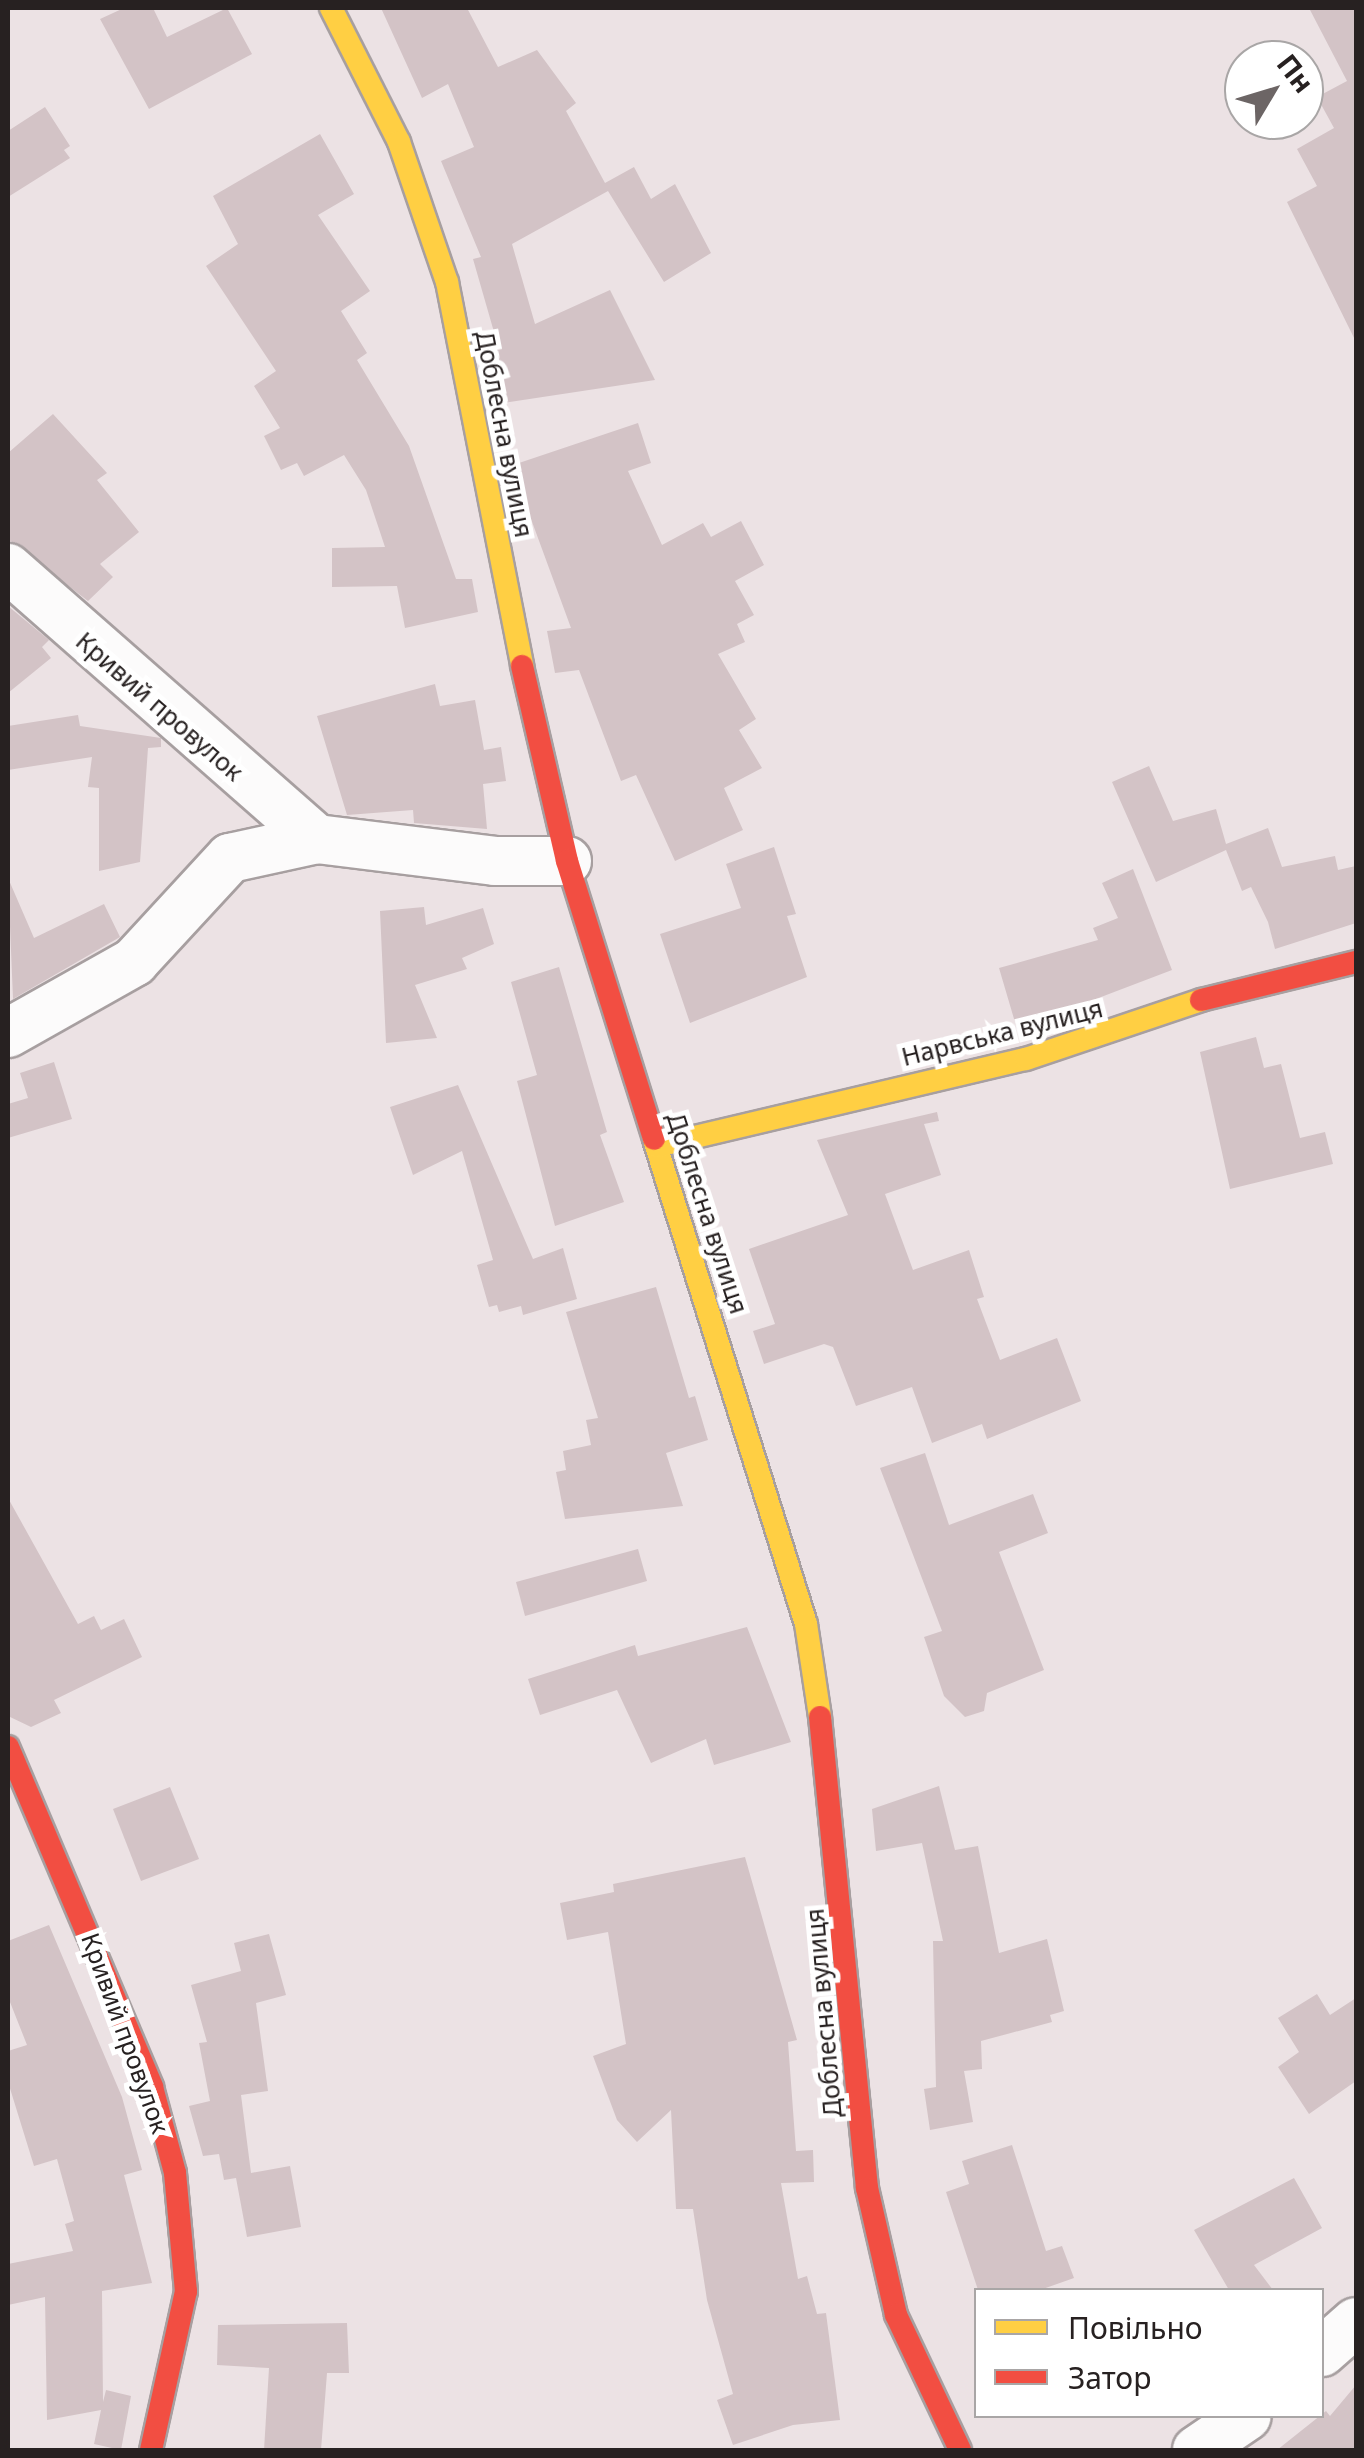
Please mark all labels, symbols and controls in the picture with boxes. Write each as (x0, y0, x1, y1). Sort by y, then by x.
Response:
north arrow (1224, 40, 1324, 140)
text: Пн (1269, 45, 1323, 100)
street label: Доблесна вулиця (470, 328, 540, 540)
street label: Кривий провулок (70, 625, 250, 787)
street label: Нарвська вулиця (898, 993, 1106, 1071)
street label: Доблесна вулиця (661, 1109, 755, 1317)
street label: Доблесна вулиця (799, 1907, 847, 2119)
street label: Кривий провулок (76, 1929, 176, 2137)
legend (974, 2288, 1324, 2418)
text: Повільно (1068, 2307, 1203, 2348)
text: Затор (1068, 2357, 1151, 2398)

